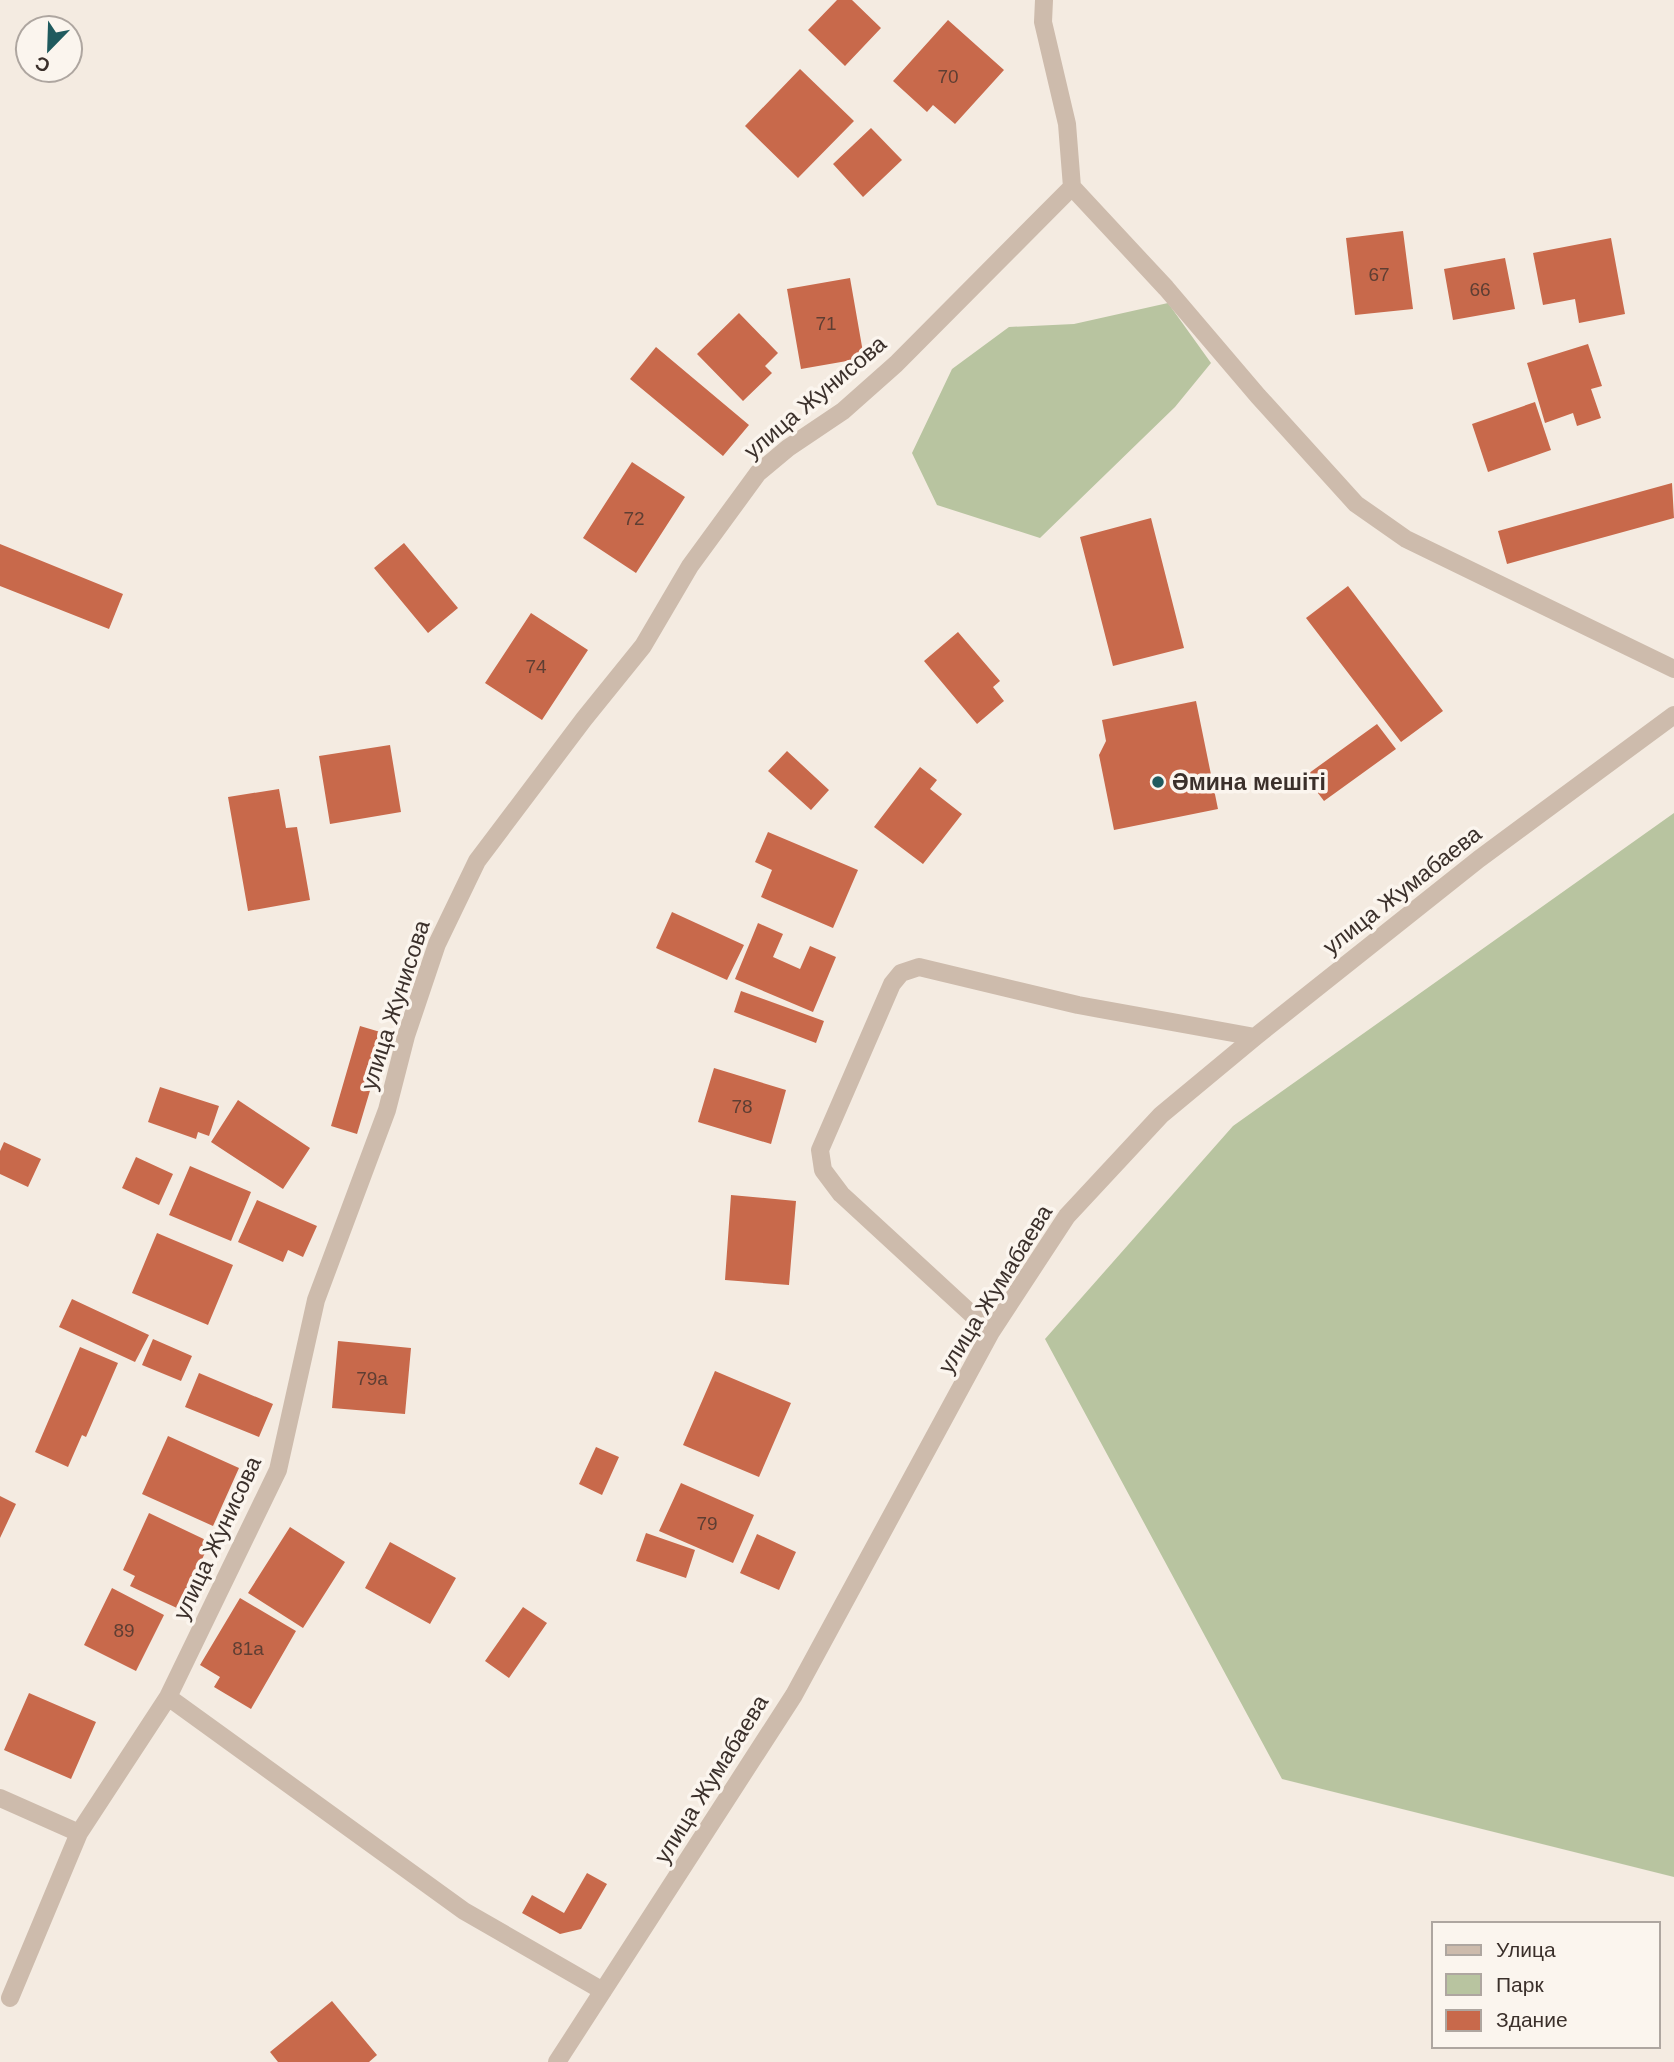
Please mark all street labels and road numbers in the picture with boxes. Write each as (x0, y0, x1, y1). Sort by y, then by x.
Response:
street label: улица Жунисова (739, 330, 891, 464)
street label: улица Жумабаева (1318, 820, 1486, 960)
street label: улица Жунисова (355, 917, 435, 1093)
street label: улица Жумабаева (933, 1200, 1057, 1378)
street label: улица Жунисова (168, 1452, 266, 1624)
street label: улица Жумабаева (649, 1690, 773, 1868)

